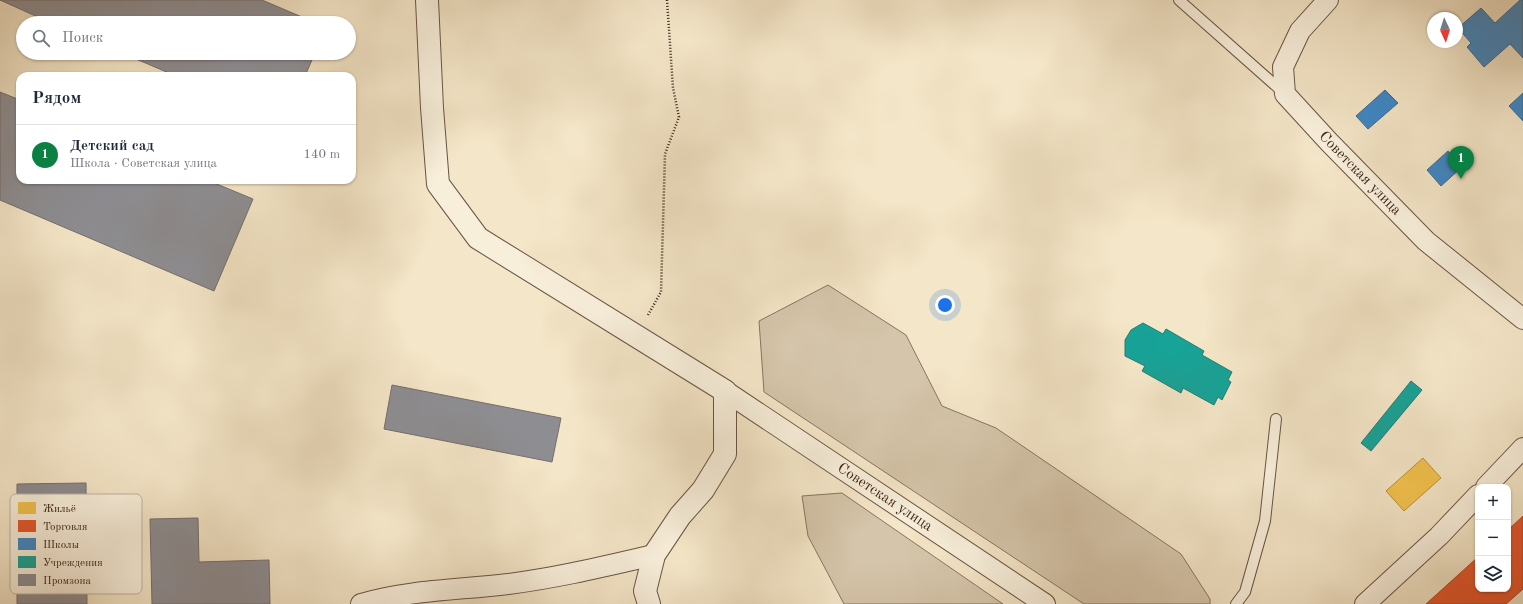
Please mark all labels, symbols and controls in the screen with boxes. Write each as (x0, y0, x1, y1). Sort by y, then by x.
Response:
north arrow (1427, 12, 1463, 48)
search box (16, 16, 356, 60)
icon: search (30, 27, 52, 49)
text: Поиск (62, 31, 103, 46)
text: Рядом (32, 90, 81, 107)
street label: Советская улица (1316, 129, 1404, 219)
text: Детский сад (70, 139, 154, 154)
pin: 1 (1448, 146, 1474, 179)
text: 1 (41, 148, 49, 161)
text: 140 m (303, 148, 340, 161)
text: Школа · Советская улица (70, 157, 217, 170)
your location (935, 295, 955, 315)
street label: Советская улица (835, 460, 936, 535)
map controls (1475, 484, 1511, 592)
button: + (1475, 484, 1511, 520)
legend (10, 494, 142, 594)
text: Жильё (43, 504, 76, 515)
button: − (1475, 520, 1511, 556)
text: Торговля (43, 522, 88, 533)
text: Школы (43, 540, 79, 551)
button: layers (1475, 556, 1511, 592)
text: Учреждения (43, 558, 103, 569)
text: Промзона (43, 576, 91, 587)

